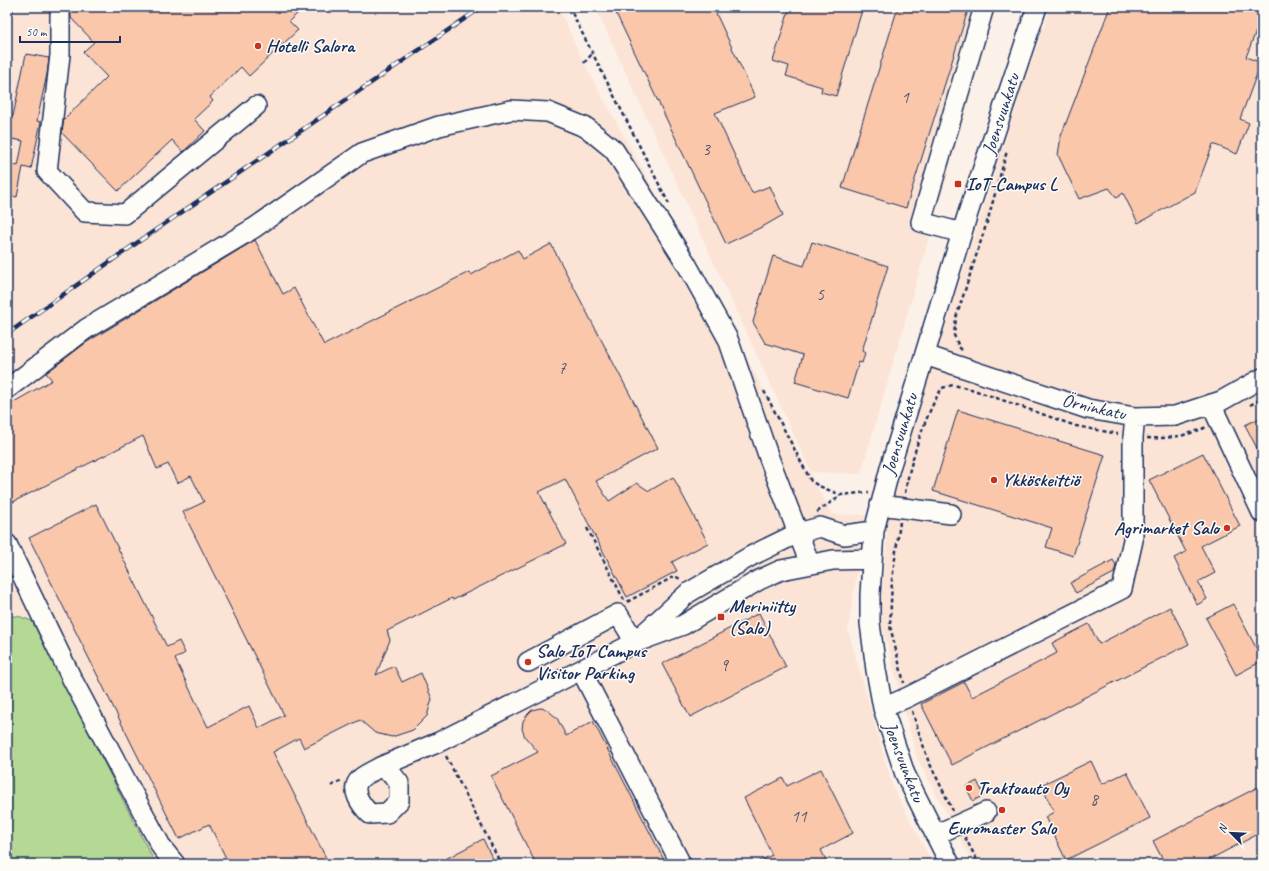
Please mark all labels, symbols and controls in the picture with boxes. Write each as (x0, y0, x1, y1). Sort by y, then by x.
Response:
scale bar (20, 18, 120, 44)
text: 50 m (26, 24, 48, 40)
place label: Hotelli Salora (266, 34, 356, 58)
marker: Hotelli Salora (253, 41, 263, 51)
street label: Joensuunkatu (976, 69, 1026, 159)
house number: 1 (901, 87, 910, 108)
house number: 3 (702, 139, 711, 160)
place label: IoT-Campus L (966, 172, 1058, 196)
marker: IoT-Campus L (953, 179, 963, 189)
house number: 5 (816, 284, 825, 305)
house number: 7 (558, 358, 567, 379)
street label: Örninkatu (1060, 388, 1129, 426)
street label: Joensuunkatu (876, 389, 924, 479)
place label: Ykköskeittiö (1002, 468, 1083, 492)
marker: Ykköskeittiö (989, 475, 999, 485)
place label: Agrimarket Salo (1114, 516, 1221, 540)
marker: Agrimarket Salo (1222, 523, 1232, 533)
place label: Meriniitty (Salo) (729, 594, 797, 640)
marker: Meriniitty (Salo) (716, 612, 726, 622)
place label: Salo IoT Campus Visitor Parking (536, 639, 648, 685)
house number: 9 (720, 655, 729, 676)
marker: Salo IoT Campus Visitor Parking (523, 657, 533, 667)
street label: Joensuunkatu (877, 718, 931, 806)
place label: Traktoauto Oy (977, 776, 1070, 800)
marker: Traktoauto Oy (964, 783, 974, 793)
house number: 8 (1090, 789, 1100, 810)
marker: Euromaster Salo (997, 805, 1007, 815)
house number: 11 (791, 806, 808, 827)
north arrow (1211, 813, 1251, 853)
place label: Euromaster Salo (948, 816, 1057, 840)
text: N (1214, 821, 1231, 835)

